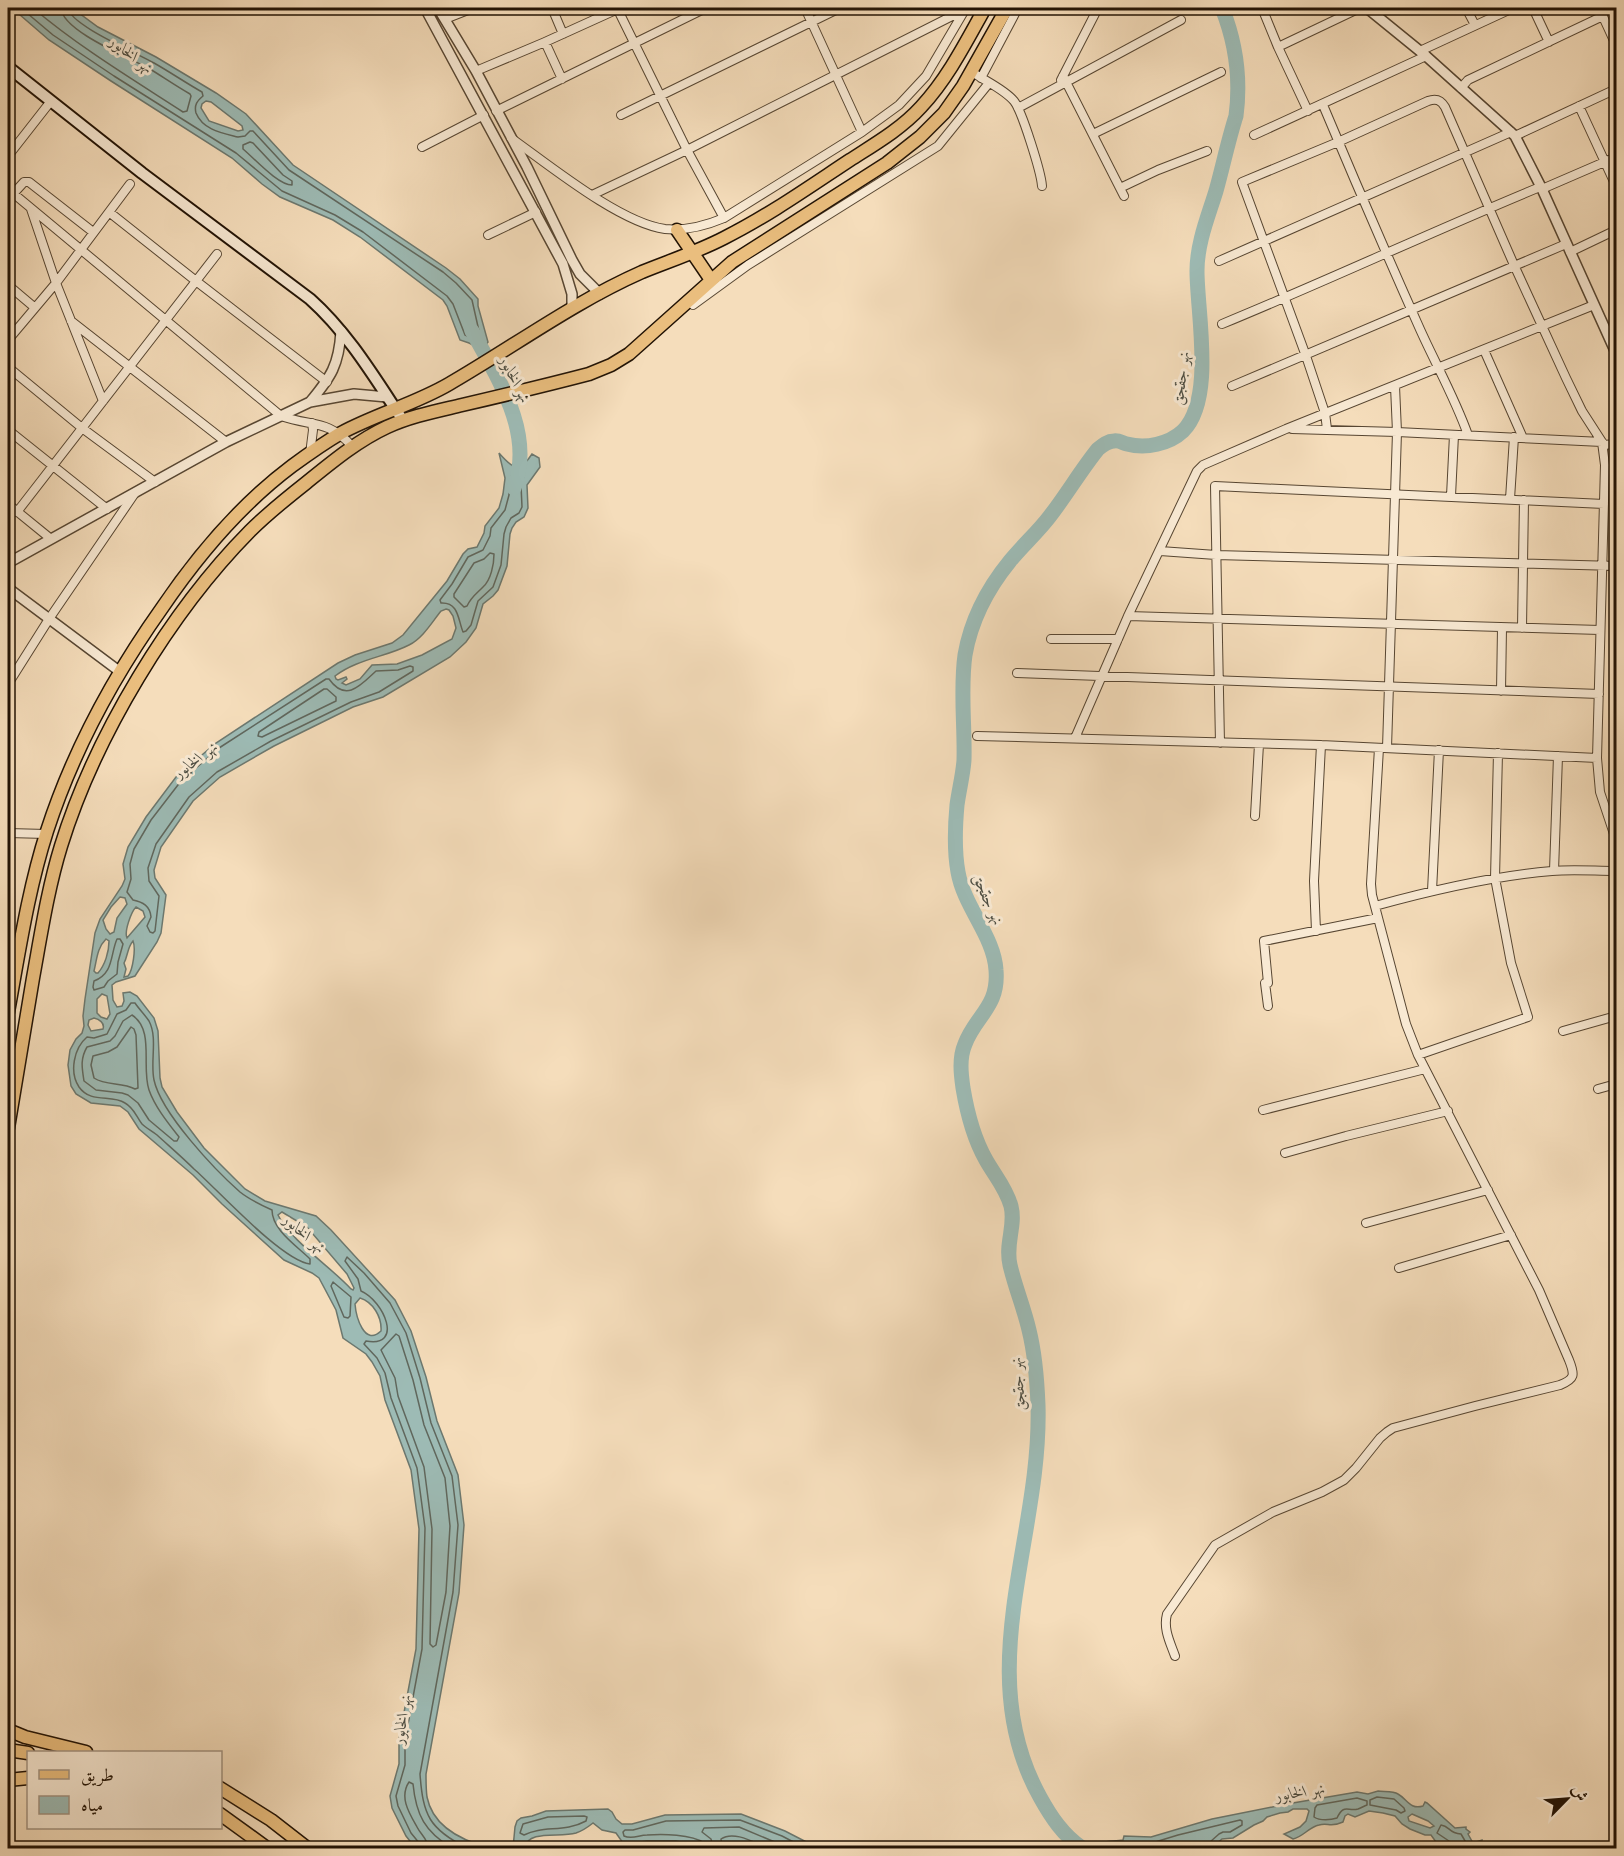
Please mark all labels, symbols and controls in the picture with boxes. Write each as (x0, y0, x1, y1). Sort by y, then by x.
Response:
water label: نهر الخابور (105, 30, 158, 78)
water label: نهر جقجق (1167, 350, 1194, 406)
water label: نهر الخابور (494, 351, 536, 407)
water label: نهر الخابور (168, 736, 222, 784)
water label: نهر جقجق (968, 870, 1009, 928)
water label: نهر الخابور (278, 1208, 331, 1258)
water label: نهر جقجق (1005, 1356, 1030, 1412)
water label: نهر الخابور (387, 1692, 416, 1747)
legend (27, 1751, 222, 1829)
text: طريق (81, 1764, 114, 1787)
north arrow (1537, 1769, 1597, 1829)
water label: نهر الخابور (1272, 1777, 1327, 1806)
text: ش (1568, 1781, 1593, 1804)
text: مياه (81, 1794, 103, 1816)

